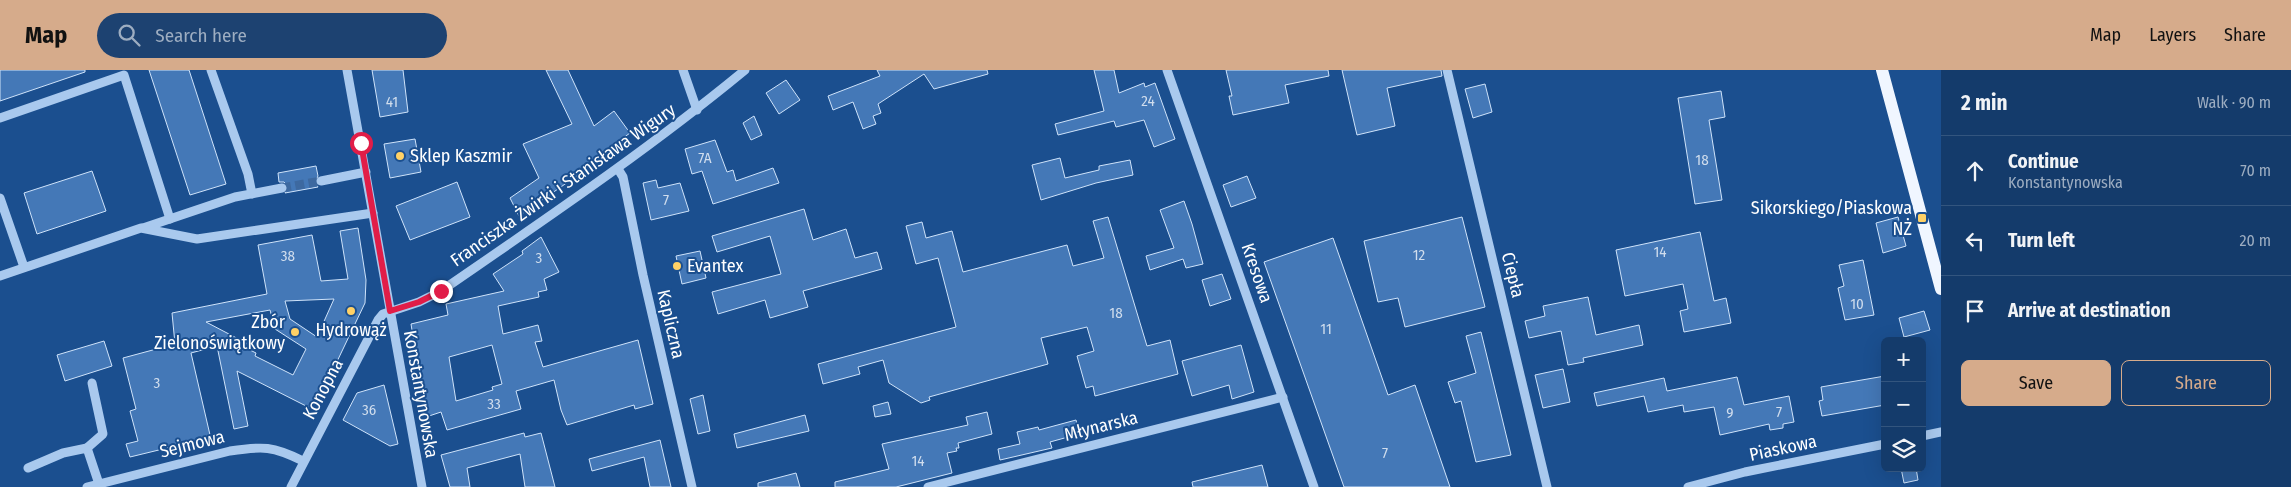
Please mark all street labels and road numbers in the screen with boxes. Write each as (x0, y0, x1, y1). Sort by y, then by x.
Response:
street label: Franciszka Żwirki i Stanisława Wigury (446, 99, 680, 271)
street label: Kresowa (1237, 240, 1278, 306)
street label: Ciepła (1497, 250, 1529, 300)
street label: Kapliczna (652, 287, 690, 361)
street label: Konstantynowska (399, 328, 443, 460)
street label: Konopna (298, 355, 348, 423)
street label: Młynarska (1062, 406, 1140, 446)
street label: Sejmowa (157, 425, 227, 463)
street label: Piaskowa (1747, 430, 1819, 466)

